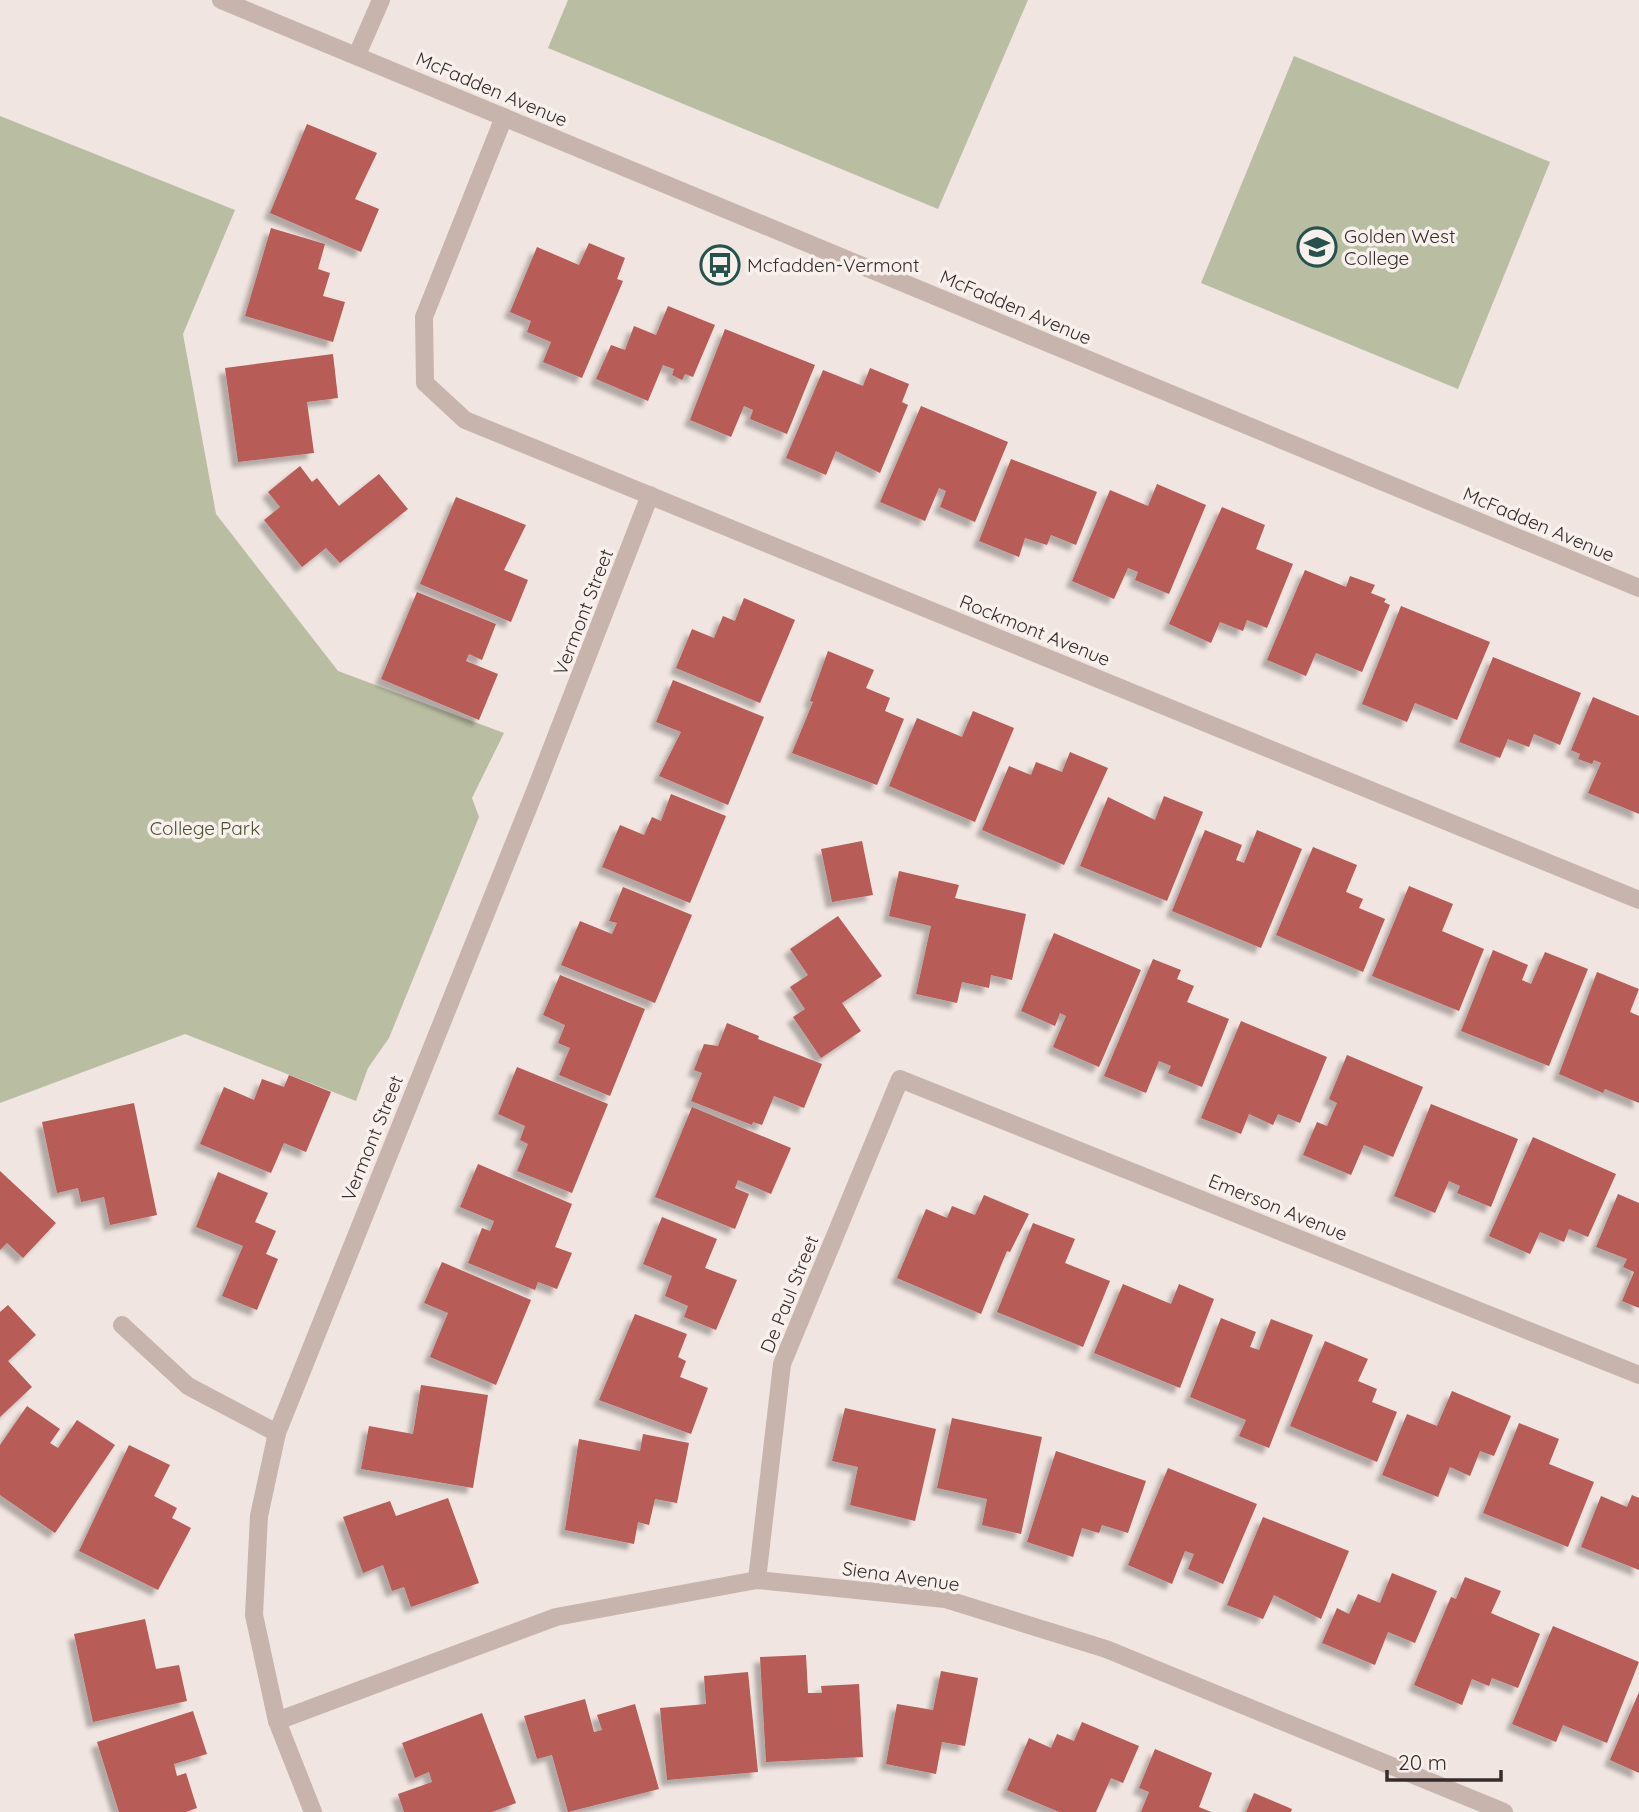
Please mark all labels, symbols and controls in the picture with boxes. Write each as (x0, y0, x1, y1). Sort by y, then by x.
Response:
street label: McFadden Avenue (413, 46, 571, 132)
place label: Golden West College (1344, 224, 1455, 270)
school or university icon: Golden West College (1296, 226, 1338, 268)
bus stop icon: Mcfadden-Vermont (699, 244, 741, 286)
place label: Mcfadden-Vermont (747, 253, 920, 277)
street label: McFadden Avenue (937, 264, 1095, 350)
street label: McFadden Avenue (1460, 481, 1618, 567)
street label: Vermont Street (548, 545, 618, 679)
street label: Rockmont Avenue (956, 589, 1114, 671)
park label: College Park (150, 816, 260, 840)
street label: Vermont Street (336, 1072, 408, 1204)
street label: Emerson Avenue (1205, 1168, 1351, 1246)
street label: De Paul Street (755, 1232, 823, 1356)
street label: Siena Avenue (841, 1556, 961, 1596)
scale bar (1387, 1738, 1501, 1782)
text: 20 m (1398, 1749, 1447, 1775)

